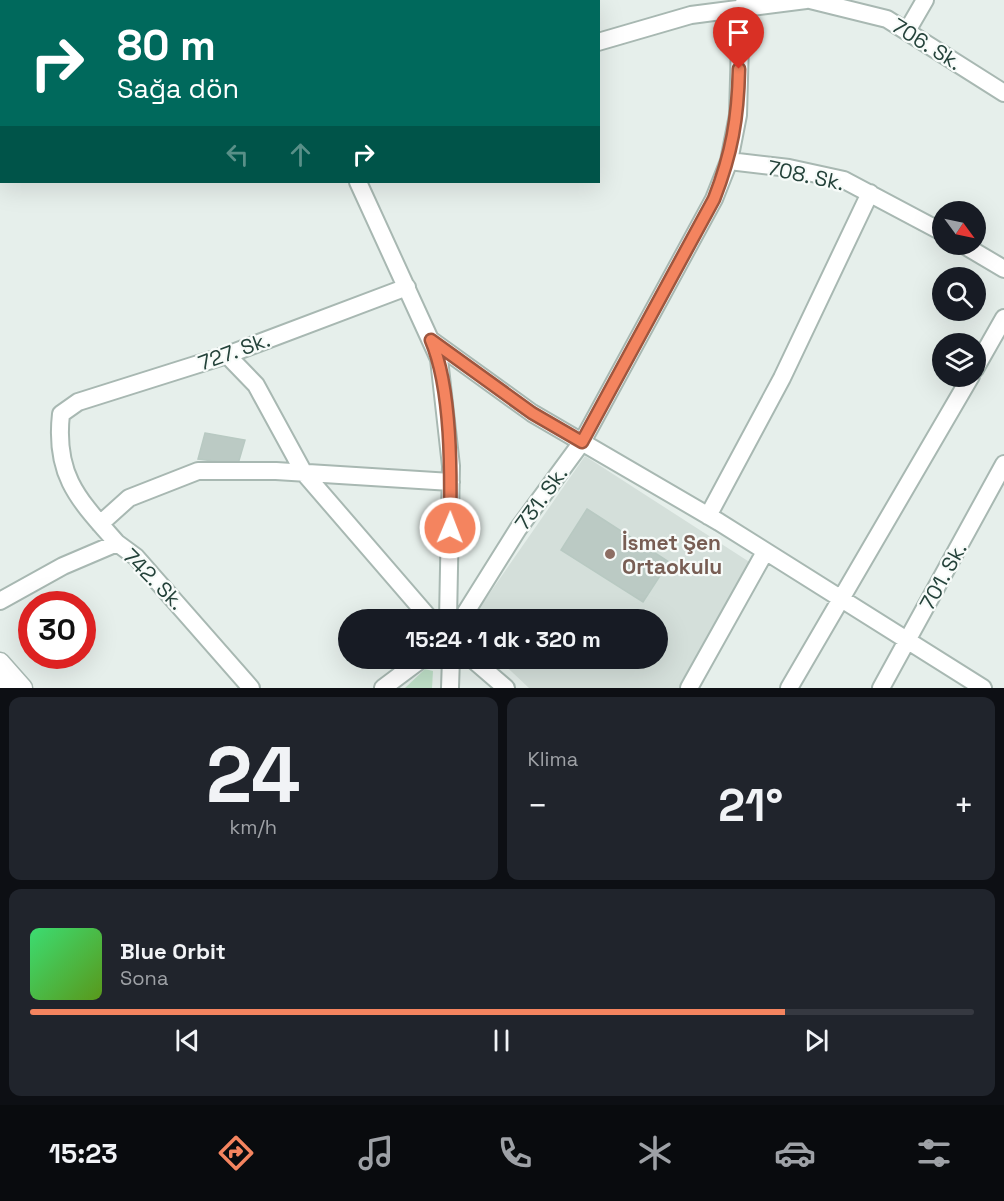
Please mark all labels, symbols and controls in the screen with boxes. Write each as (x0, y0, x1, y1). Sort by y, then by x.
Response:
pin (713, 7, 764, 69)
street label: 706. Sk. (887, 12, 967, 76)
icon: arrive (722, 16, 755, 49)
text: 80 m (117, 19, 216, 72)
icon: right (18, 24, 96, 102)
text: Sağa dön (117, 71, 239, 106)
icon: left (221, 138, 254, 171)
icon: ahead (284, 138, 317, 171)
icon: right (347, 138, 380, 171)
street label: 708. Sk. (765, 154, 847, 196)
north arrow (932, 201, 986, 255)
map controls (932, 201, 986, 387)
button: search (932, 267, 986, 321)
street label: 727. Sk. (195, 326, 273, 376)
button: layers (932, 333, 986, 387)
street label: 731. Sk. (509, 461, 573, 535)
position arrow (418, 496, 482, 560)
place label: İsmet Şen Ortaokulu (622, 529, 722, 580)
street label: 701. Sk. (913, 537, 973, 615)
street label: 742. Sk. (118, 543, 190, 615)
marker: İsmet Şen Ortaokulu (603, 547, 617, 561)
speed limit sign: 30 (18, 591, 96, 669)
text: 15:24 · 1 dk · 320 m (405, 625, 601, 653)
text: 24 (206, 725, 301, 825)
text: Klima (528, 746, 578, 772)
text: 21° (718, 777, 783, 834)
text: − (528, 785, 548, 827)
text: + (954, 785, 974, 827)
text: km/h (229, 814, 277, 840)
text: Blue Orbit (120, 937, 226, 965)
text: Sona (120, 965, 168, 991)
icon: previous (171, 1024, 204, 1057)
icon: pause (485, 1024, 518, 1057)
icon: next (800, 1024, 833, 1057)
icon: directions (215, 1132, 257, 1174)
icon: music (355, 1132, 397, 1174)
icon: phone (494, 1132, 536, 1174)
icon: climate (634, 1132, 676, 1174)
icon: car (774, 1132, 816, 1174)
icon: filters (913, 1132, 955, 1174)
text: 15:23 (49, 1136, 118, 1171)

